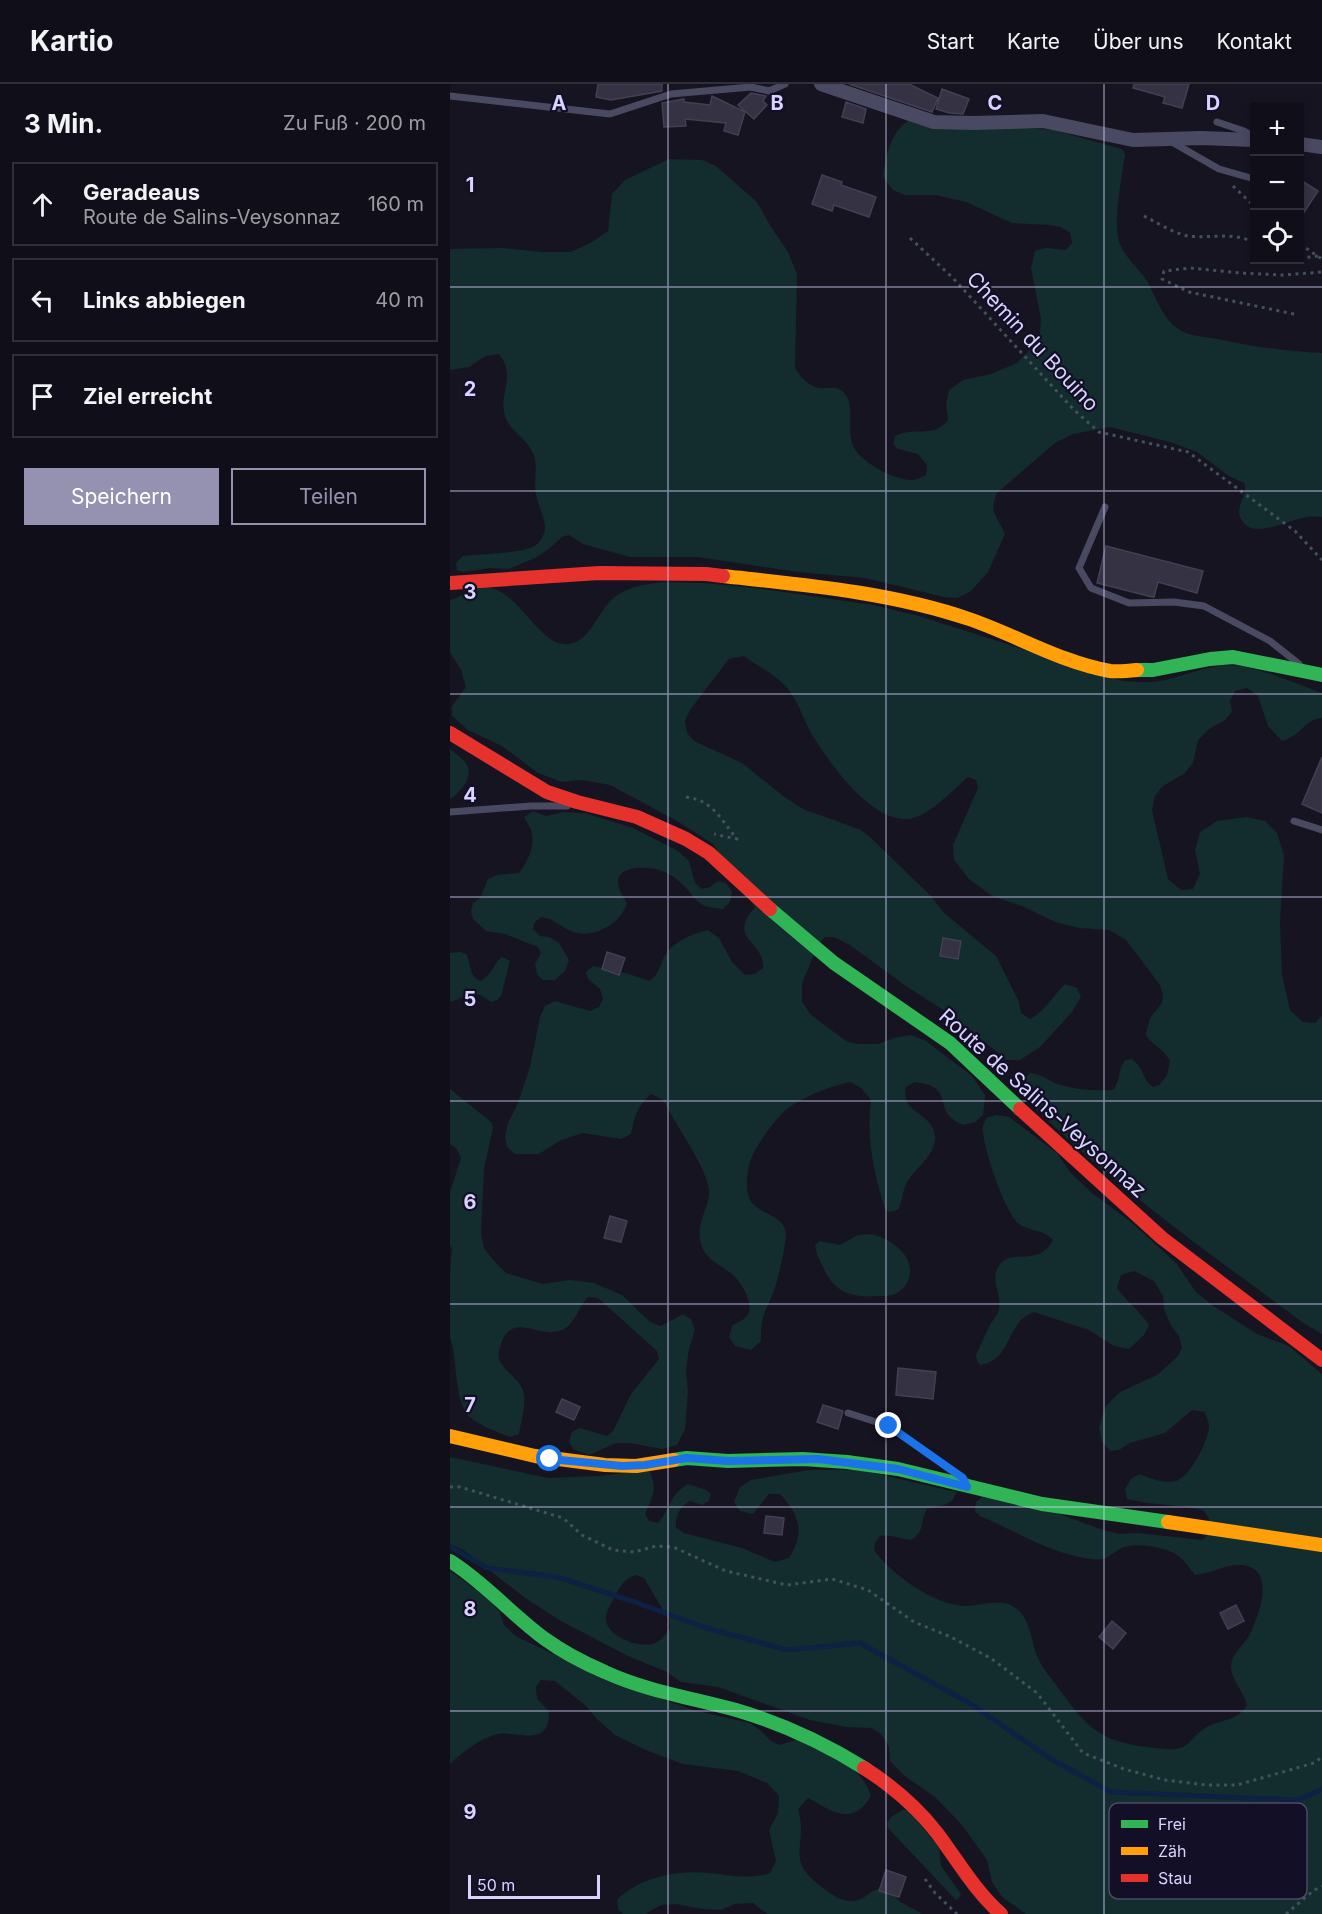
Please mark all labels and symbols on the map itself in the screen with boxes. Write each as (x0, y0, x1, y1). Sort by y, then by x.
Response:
text: A (552, 91, 567, 115)
text: B (770, 91, 784, 115)
text: C (988, 91, 1002, 115)
text: D (1206, 91, 1220, 115)
text: 1 (466, 173, 474, 197)
street label: Chemin du Bouino (962, 266, 1104, 416)
text: 2 (464, 377, 476, 401)
text: 3 (464, 580, 476, 604)
text: 4 (463, 783, 477, 807)
text: 5 (464, 987, 476, 1011)
street label: Route de Salins-Veysonnaz (934, 1003, 1152, 1203)
text: 6 (464, 1190, 477, 1214)
text: 7 (464, 1393, 476, 1417)
route end (875, 1412, 901, 1438)
route start (536, 1445, 562, 1471)
text: 8 (463, 1597, 477, 1621)
text: 9 (464, 1800, 477, 1824)
legend (1109, 1803, 1307, 1899)
text: Frei (1158, 1814, 1186, 1834)
text: Zäh (1158, 1841, 1187, 1861)
text: Stau (1158, 1868, 1192, 1888)
scale bar (468, 1872, 600, 1900)

